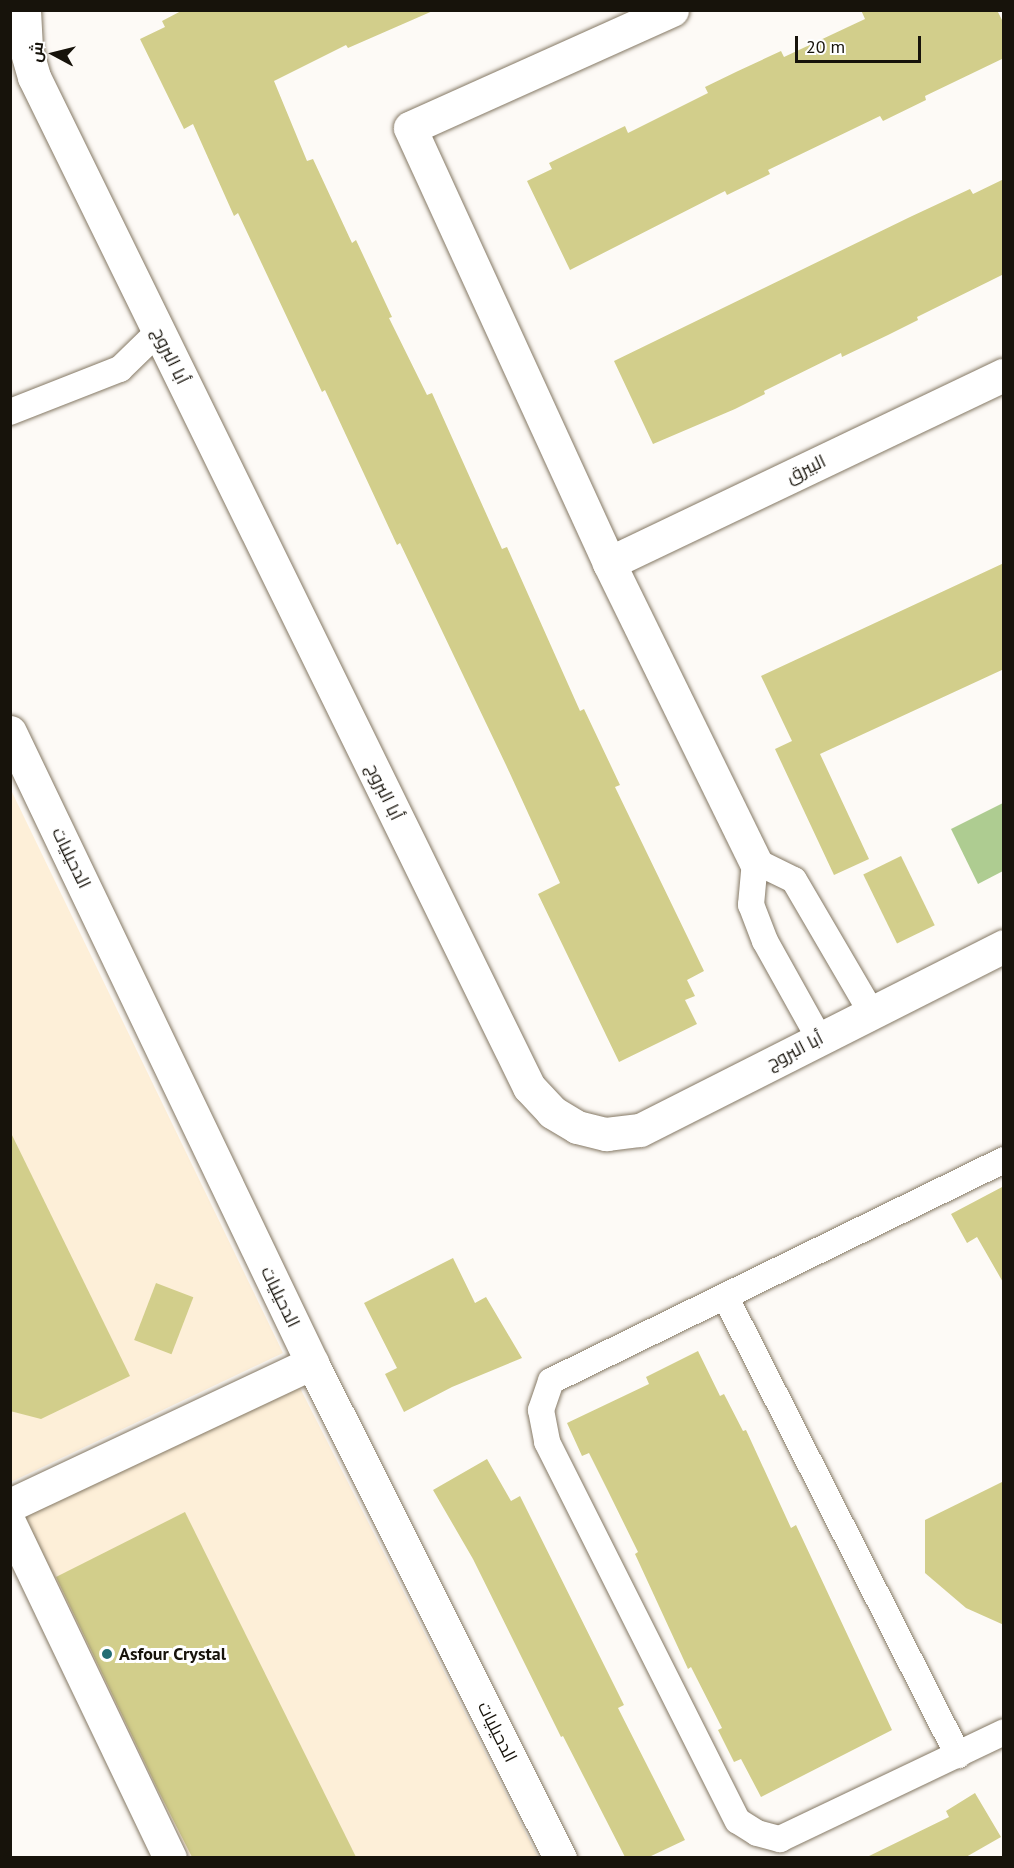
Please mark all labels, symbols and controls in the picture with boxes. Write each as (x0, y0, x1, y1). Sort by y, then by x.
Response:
north arrow (24, 24, 84, 84)
scale bar (798, 24, 924, 62)
text: 20 m (806, 35, 845, 58)
text: ش (25, 40, 47, 63)
street label: أبا البروج (147, 324, 193, 388)
street label: البيرق (783, 450, 829, 488)
street label: أبا البروج (361, 760, 407, 824)
street label: الدحيليات (47, 824, 95, 892)
street label: أبا البروج (763, 1028, 827, 1074)
street label: الدحيليات (256, 1263, 304, 1331)
place label: Asfour Crystal (119, 1643, 226, 1665)
marker: Asfour Crystal (100, 1647, 114, 1661)
street label: الدحيليات (473, 1698, 521, 1766)

